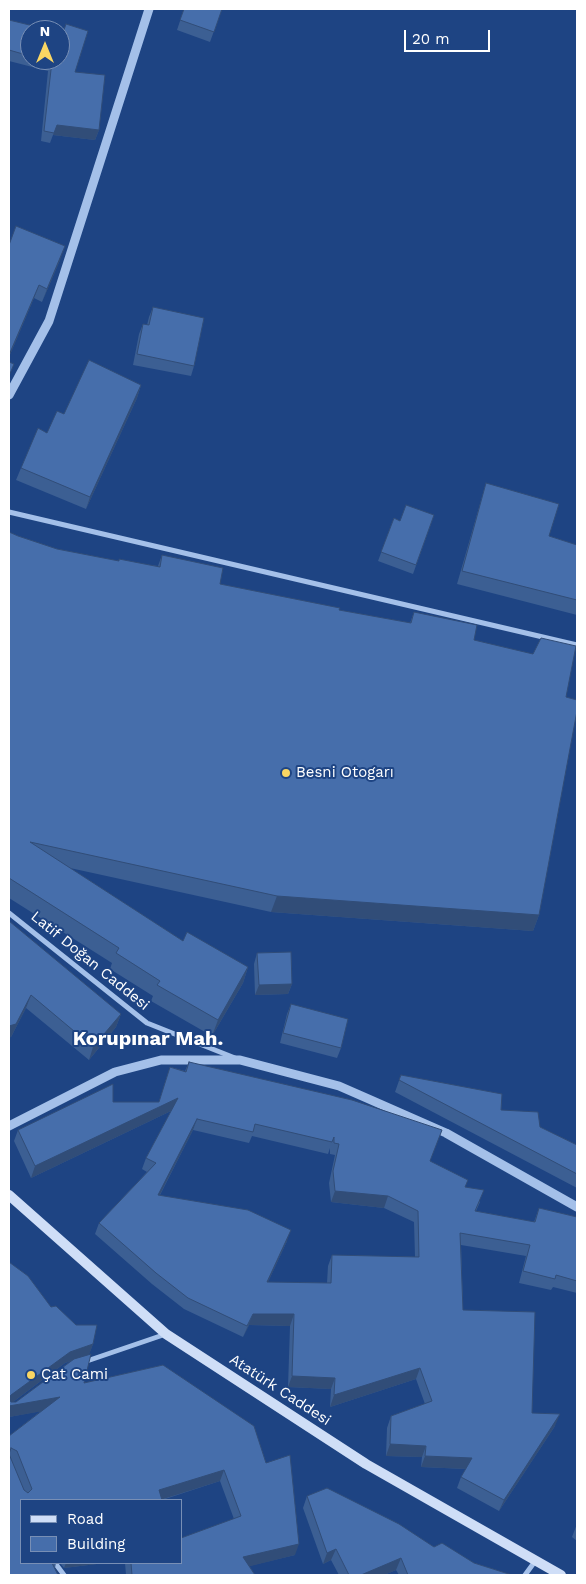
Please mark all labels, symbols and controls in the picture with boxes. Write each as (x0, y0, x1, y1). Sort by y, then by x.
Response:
north arrow (20, 20, 70, 70)
scale bar (406, 20, 492, 52)
text: N (40, 23, 50, 39)
text: 20 m (412, 30, 450, 48)
place label: Besni Otogarı (296, 764, 394, 782)
marker: Besni Otogarı (280, 767, 292, 779)
street label: Latif Doğan Caddesi (27, 908, 153, 1014)
district label: Korupınar Mah. (73, 1027, 223, 1051)
street label: Atatürk Caddesi (226, 1351, 334, 1429)
place label: Çat Cami (41, 1366, 108, 1384)
marker: Çat Cami (25, 1369, 37, 1381)
legend (20, 1499, 182, 1564)
text: Road (67, 1510, 104, 1528)
text: Building (67, 1535, 125, 1553)

